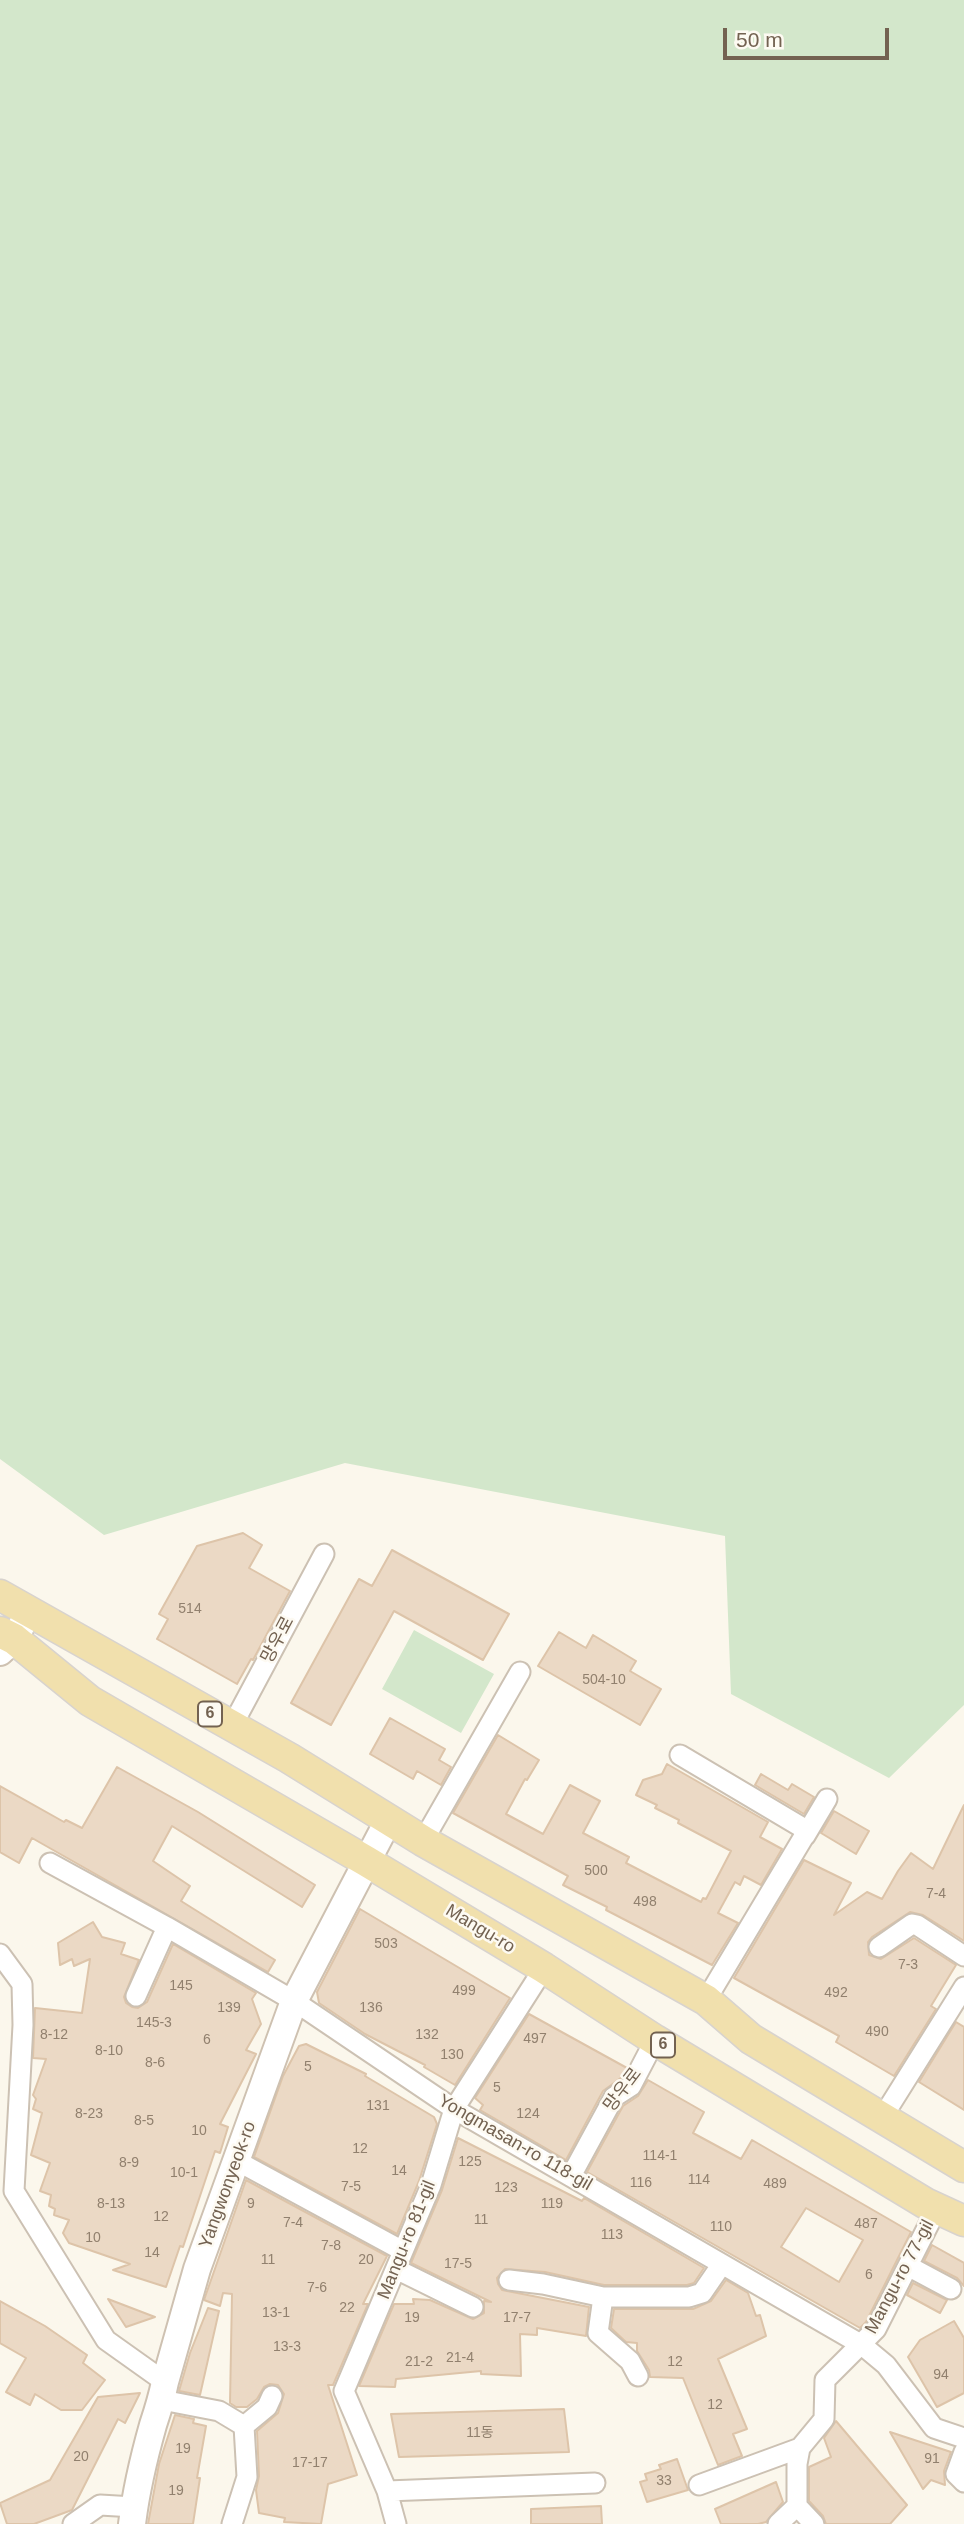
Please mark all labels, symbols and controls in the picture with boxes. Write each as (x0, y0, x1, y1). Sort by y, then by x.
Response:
scale bar (726, 14, 892, 58)
text: 50 m (736, 28, 783, 51)
house number: 514 (178, 1601, 202, 1617)
street label: 망우로 (257, 1613, 299, 1667)
house number: 504-10 (582, 1672, 626, 1688)
road number: 6 (198, 1702, 222, 1726)
house number: 500 (584, 1863, 608, 1879)
house number: 7-4 (926, 1886, 946, 1902)
house number: 498 (633, 1894, 657, 1910)
street label: Mangu-ro (441, 1900, 519, 1958)
house number: 503 (374, 1936, 398, 1952)
house number: 7-3 (898, 1957, 918, 1973)
house number: 145 (169, 1978, 193, 1994)
house number: 499 (452, 1983, 476, 1999)
house number: 492 (824, 1985, 848, 2001)
house number: 139 (217, 2000, 241, 2016)
house number: 136 (359, 2000, 383, 2016)
house number: 145-3 (136, 2015, 172, 2031)
house number: 490 (865, 2024, 889, 2040)
house number: 8-12 (40, 2027, 68, 2043)
house number: 132 (415, 2027, 439, 2043)
house number: 497 (523, 2031, 547, 2047)
house number: 6 (203, 2032, 211, 2048)
road number: 6 (651, 2033, 675, 2058)
house number: 8-10 (95, 2043, 123, 2059)
house number: 130 (440, 2047, 464, 2063)
house number: 8-6 (145, 2055, 165, 2071)
house number: 5 (304, 2059, 312, 2075)
street label: 망우로 (599, 2064, 647, 2116)
house number: 5 (493, 2080, 501, 2096)
street label: Yongmasan-ro 118-gil (434, 2090, 596, 2196)
house number: 131 (366, 2098, 390, 2114)
house number: 8-23 (75, 2106, 103, 2122)
house number: 124 (516, 2106, 540, 2122)
house number: 8-5 (134, 2113, 154, 2129)
street label: Yangwonyeok-ro (195, 2118, 261, 2252)
house number: 10 (191, 2123, 207, 2139)
house number: 12 (352, 2141, 368, 2157)
house number: 114-1 (643, 2148, 677, 2164)
house number: 125 (458, 2154, 482, 2170)
house number: 8-9 (119, 2155, 139, 2171)
house number: 14 (391, 2163, 407, 2179)
house number: 10-1 (170, 2165, 198, 2181)
house number: 114 (688, 2172, 710, 2188)
house number: 116 (630, 2175, 652, 2191)
house number: 489 (763, 2176, 787, 2192)
street label: Mangu-ro 81-gil (373, 2178, 441, 2302)
house number: 7-5 (341, 2179, 361, 2195)
house number: 123 (494, 2180, 518, 2196)
house number: 8-13 (97, 2196, 125, 2212)
house number: 9 (247, 2196, 255, 2212)
house number: 119 (541, 2196, 563, 2212)
house number: 12 (153, 2209, 169, 2225)
house number: 11 (474, 2212, 488, 2228)
house number: 7-4 (283, 2215, 303, 2231)
house number: 487 (854, 2216, 878, 2232)
street label: Mangu-ro 77-gil (861, 2216, 939, 2338)
house number: 110 (710, 2219, 732, 2235)
house number: 113 (601, 2227, 623, 2243)
house number: 10 (85, 2230, 101, 2246)
house number: 7-8 (321, 2238, 341, 2254)
house number: 14 (144, 2245, 160, 2261)
house number: 11 (261, 2252, 275, 2268)
house number: 20 (358, 2252, 374, 2268)
house number: 17-5 (444, 2256, 472, 2272)
house number: 6 (865, 2267, 873, 2283)
house number: 7-6 (307, 2280, 327, 2296)
house number: 22 (339, 2300, 355, 2316)
house number: 13-1 (262, 2305, 290, 2321)
house number: 19 (404, 2310, 420, 2326)
house number: 17-7 (503, 2310, 531, 2326)
house number: 13-3 (273, 2339, 301, 2355)
house number: 21-4 (446, 2350, 474, 2366)
house number: 21-2 (405, 2354, 433, 2370)
house number: 12 (667, 2354, 683, 2370)
house number: 94 (933, 2367, 949, 2383)
house number: 12 (707, 2397, 723, 2413)
house number: 11동 (466, 2425, 494, 2441)
house number: 19 (175, 2441, 191, 2457)
house number: 20 (73, 2449, 89, 2465)
house number: 91 (924, 2451, 940, 2467)
house number: 17-17 (292, 2455, 328, 2471)
house number: 33 (656, 2473, 672, 2489)
house number: 19 (168, 2483, 184, 2499)

